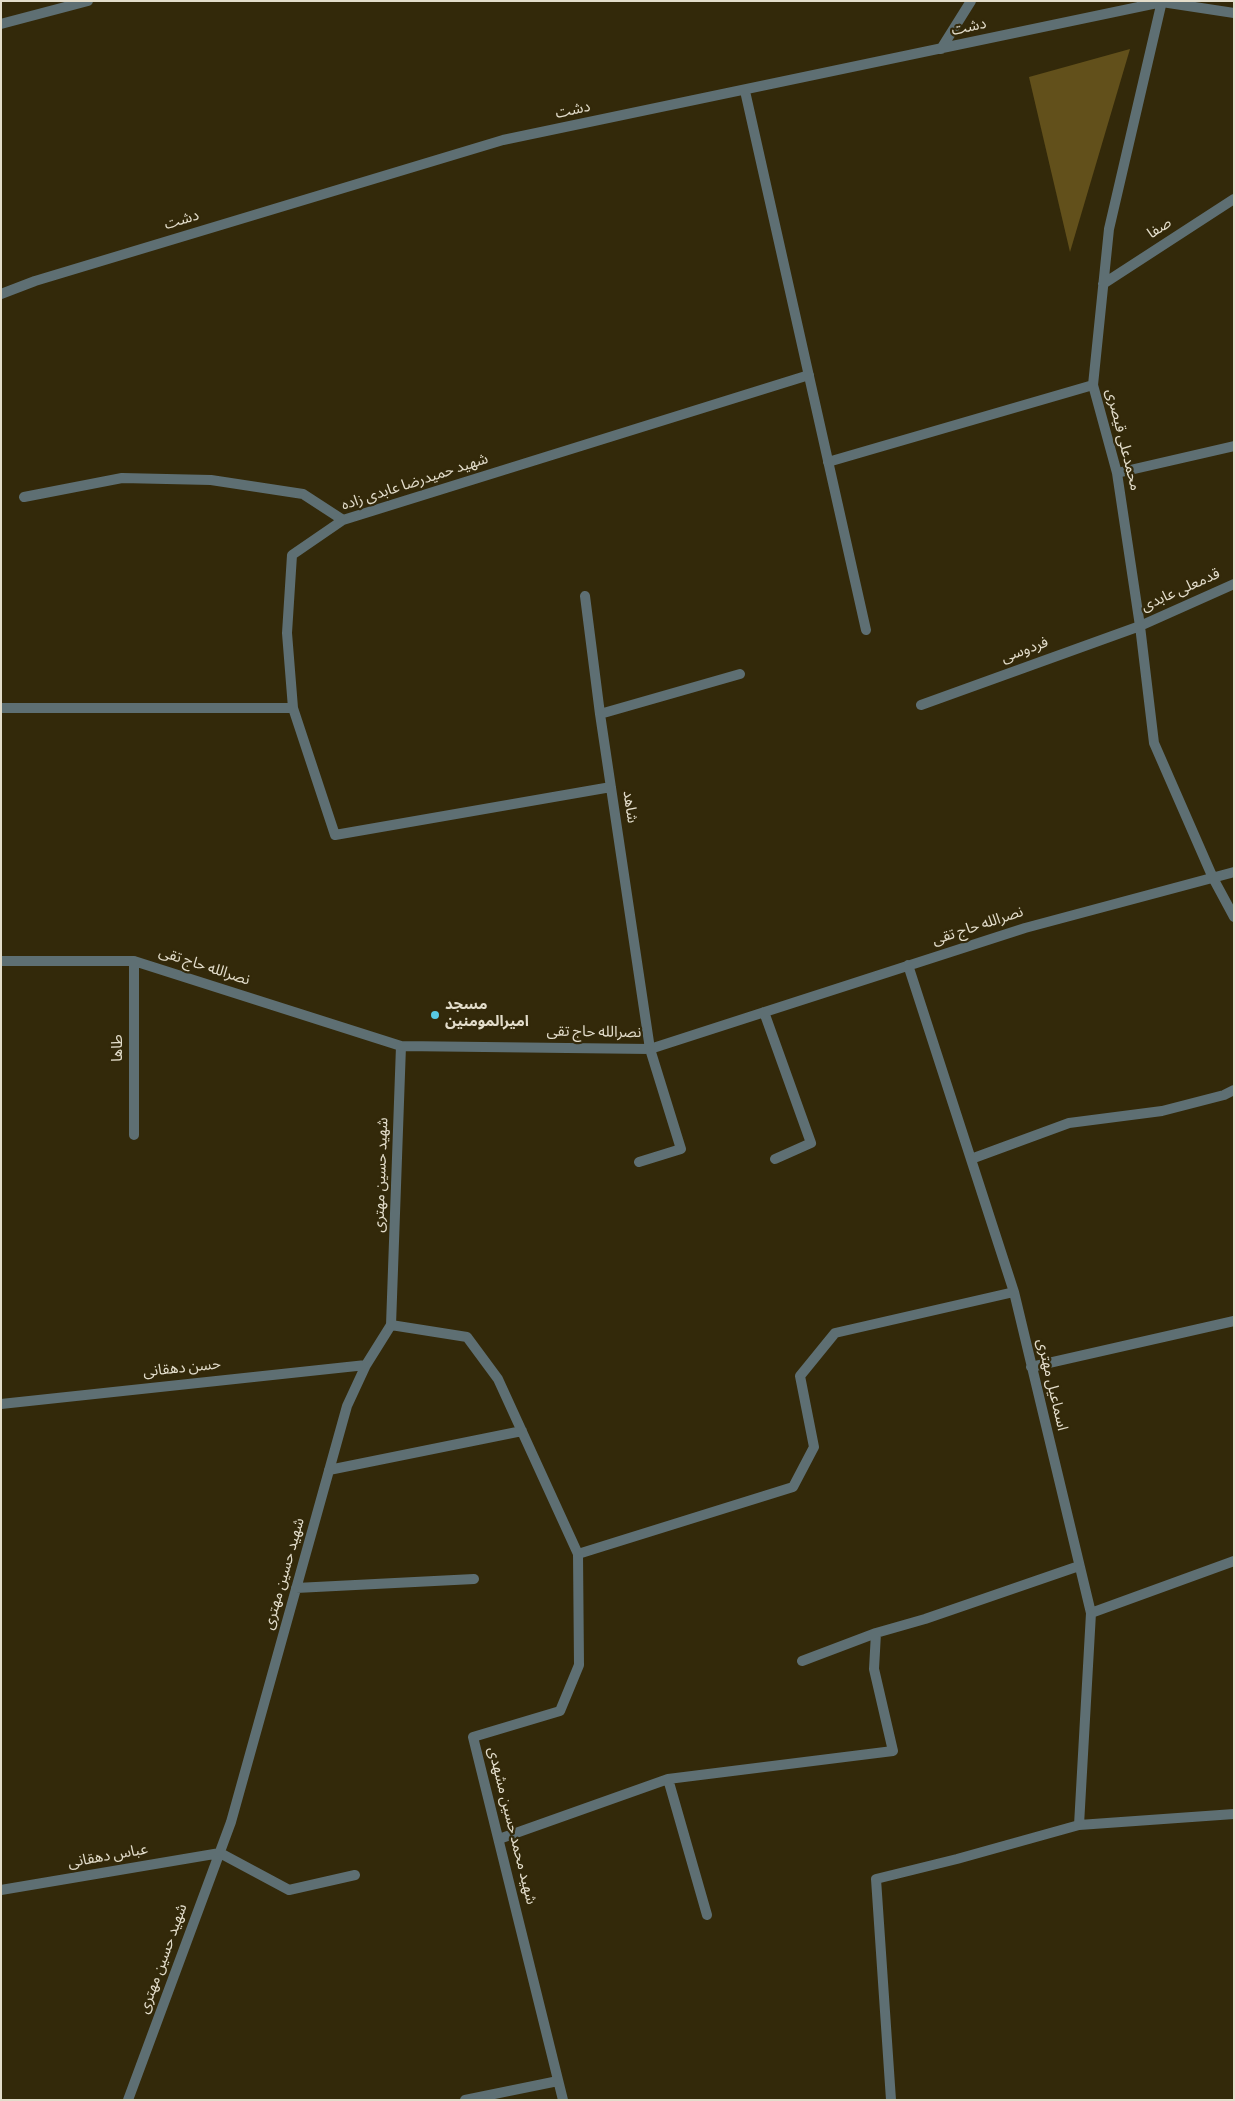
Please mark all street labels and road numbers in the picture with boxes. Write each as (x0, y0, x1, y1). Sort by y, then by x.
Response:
street label: دشت (950, 16, 988, 40)
street label: دشت (554, 99, 592, 123)
street label: دشت (162, 207, 202, 235)
street label: صفا (1144, 215, 1176, 243)
street label: محمدعلی قیصری (1101, 387, 1143, 493)
street label: شهید حمیدرضا عابدی زاده (339, 451, 491, 515)
street label: قدمعلی عابدی (1139, 566, 1223, 616)
street label: فردوسی (999, 634, 1051, 668)
street label: شاهد (618, 790, 640, 824)
street label: نصرالله حاج تقی (930, 904, 1026, 950)
street label: نصرالله حاج تقی (156, 944, 252, 990)
street label: نصرالله حاج تقی (546, 1023, 642, 1043)
street label: طاها (110, 1034, 128, 1062)
street label: شهید حسین مهتری (371, 1117, 393, 1233)
street label: اسماعیل مهتری (1032, 1337, 1070, 1433)
street label: حسن دهقانی (142, 1356, 222, 1382)
street label: شهید حسین مهتری (260, 1516, 310, 1632)
street label: شهید محمد حسین مشهدی (483, 1745, 539, 1907)
street label: عباس دهقانی (67, 1841, 149, 1873)
street label: شهید حسین مهتری (136, 1902, 192, 2016)

